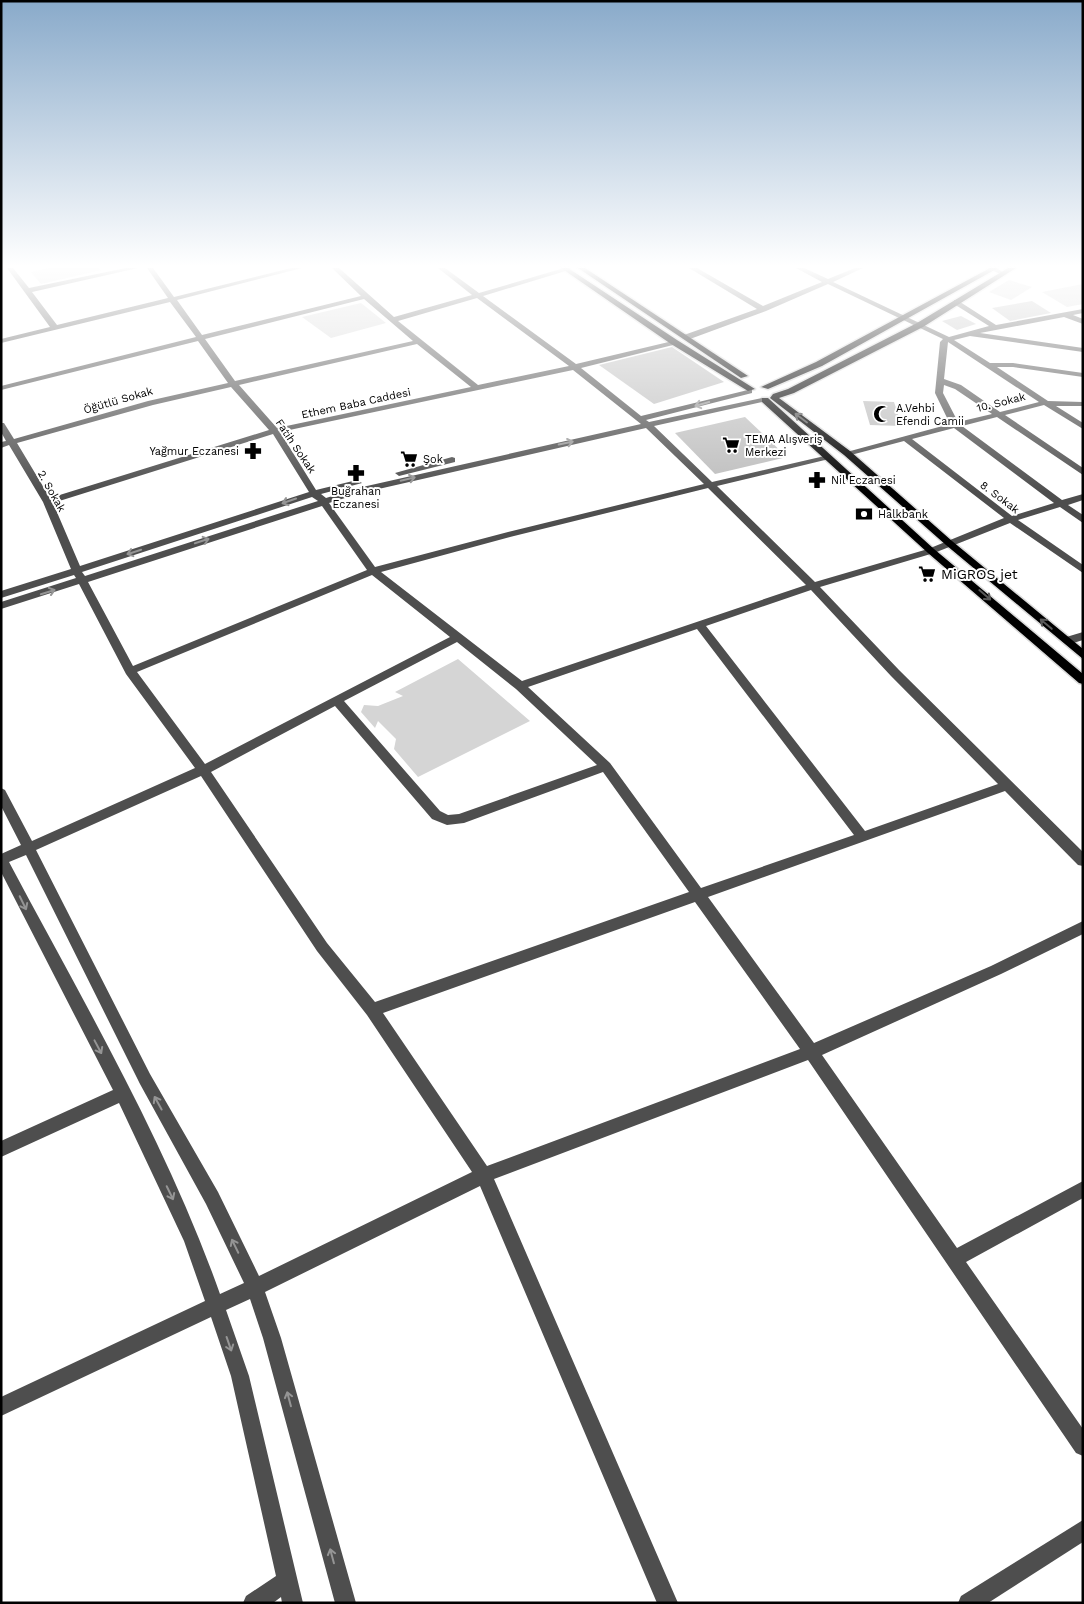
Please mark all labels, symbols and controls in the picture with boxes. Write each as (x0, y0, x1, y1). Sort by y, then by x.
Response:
street label: Öğütlü Sokak (82, 383, 154, 417)
street label: Ethem Baba Caddesi (300, 386, 412, 421)
street label: 10. Sokak (975, 390, 1027, 415)
one-way arrow (695, 399, 711, 409)
place label: A.Vehbi Efendi Camii (896, 402, 964, 428)
mosque icon: A.Vehbi Efendi Camii (872, 404, 892, 424)
one-way arrow (794, 413, 808, 423)
street label: Fatih Sokak (273, 417, 318, 476)
place label: TEMA Alışveriş Merkezi (745, 433, 823, 459)
supermarket icon: TEMA Alışveriş Merkezi (721, 435, 741, 455)
one-way arrow (558, 438, 574, 448)
pharmacy icon: Yağmur Eczanesi (243, 441, 263, 461)
place label: Yağmur Eczanesi (149, 445, 239, 458)
supermarket icon: Şok (399, 449, 419, 469)
place label: Şok (423, 453, 443, 466)
pharmacy icon: Buğrahan Eczanesi (346, 463, 366, 483)
street label: 2. Sokak (35, 468, 68, 514)
pharmacy icon: Nil Eczanesi (807, 470, 827, 490)
one-way arrow (399, 474, 415, 483)
place label: Nil Eczanesi (831, 474, 896, 487)
street label: 8. Sokak (978, 478, 1022, 516)
place label: Buğrahan Eczanesi (331, 485, 381, 511)
one-way arrow (281, 497, 297, 507)
bank icon: Halkbank (854, 504, 874, 524)
place label: Halkbank (878, 508, 928, 521)
one-way arrow (194, 535, 210, 545)
one-way arrow (127, 548, 143, 557)
supermarket icon: MiGROS jet (917, 564, 937, 584)
place label: MiGROS jet (941, 566, 1018, 582)
one-way arrow (39, 586, 55, 596)
one-way arrow (979, 589, 992, 600)
one-way arrow (1039, 618, 1052, 629)
one-way arrow (19, 895, 28, 910)
one-way arrow (94, 1039, 104, 1054)
one-way arrow (153, 1096, 163, 1111)
one-way arrow (166, 1185, 176, 1200)
one-way arrow (230, 1239, 240, 1254)
one-way arrow (225, 1336, 234, 1351)
one-way arrow (284, 1392, 293, 1408)
one-way arrow (327, 1548, 337, 1564)

